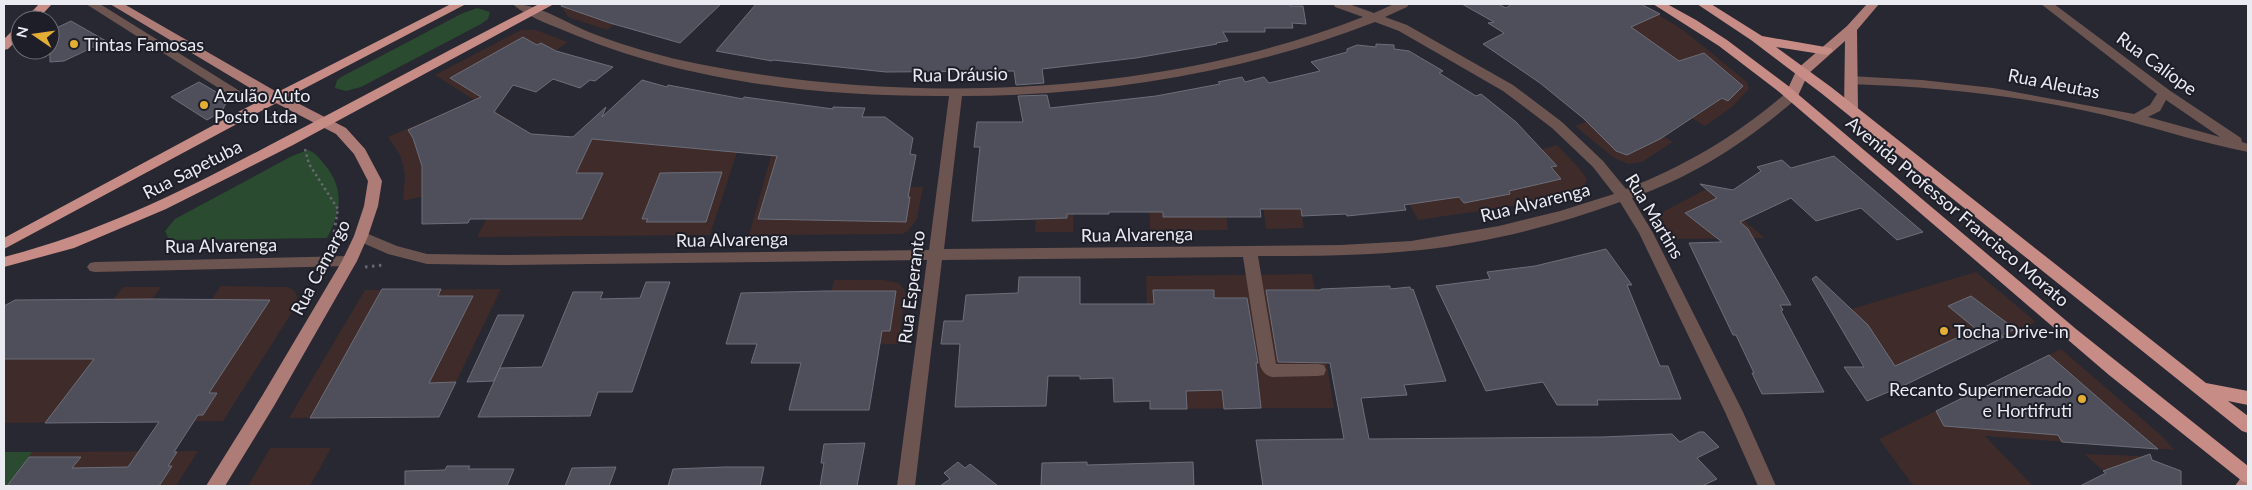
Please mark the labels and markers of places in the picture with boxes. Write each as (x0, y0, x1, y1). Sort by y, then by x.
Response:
place label: Tintas Famosas (84, 33, 204, 55)
marker: Tintas Famosas (68, 38, 80, 50)
place label: Azulão Auto Posto Ltda (214, 84, 310, 127)
marker: Azulão Auto Posto Ltda (198, 99, 210, 111)
place label: Tocha Drive-in (1954, 320, 2069, 342)
marker: Tocha Drive-in (1938, 325, 1950, 337)
place label: Recanto Supermercado e Hortifruti (1889, 378, 2072, 421)
marker: Recanto Supermercado e Hortifruti (2076, 393, 2088, 405)

